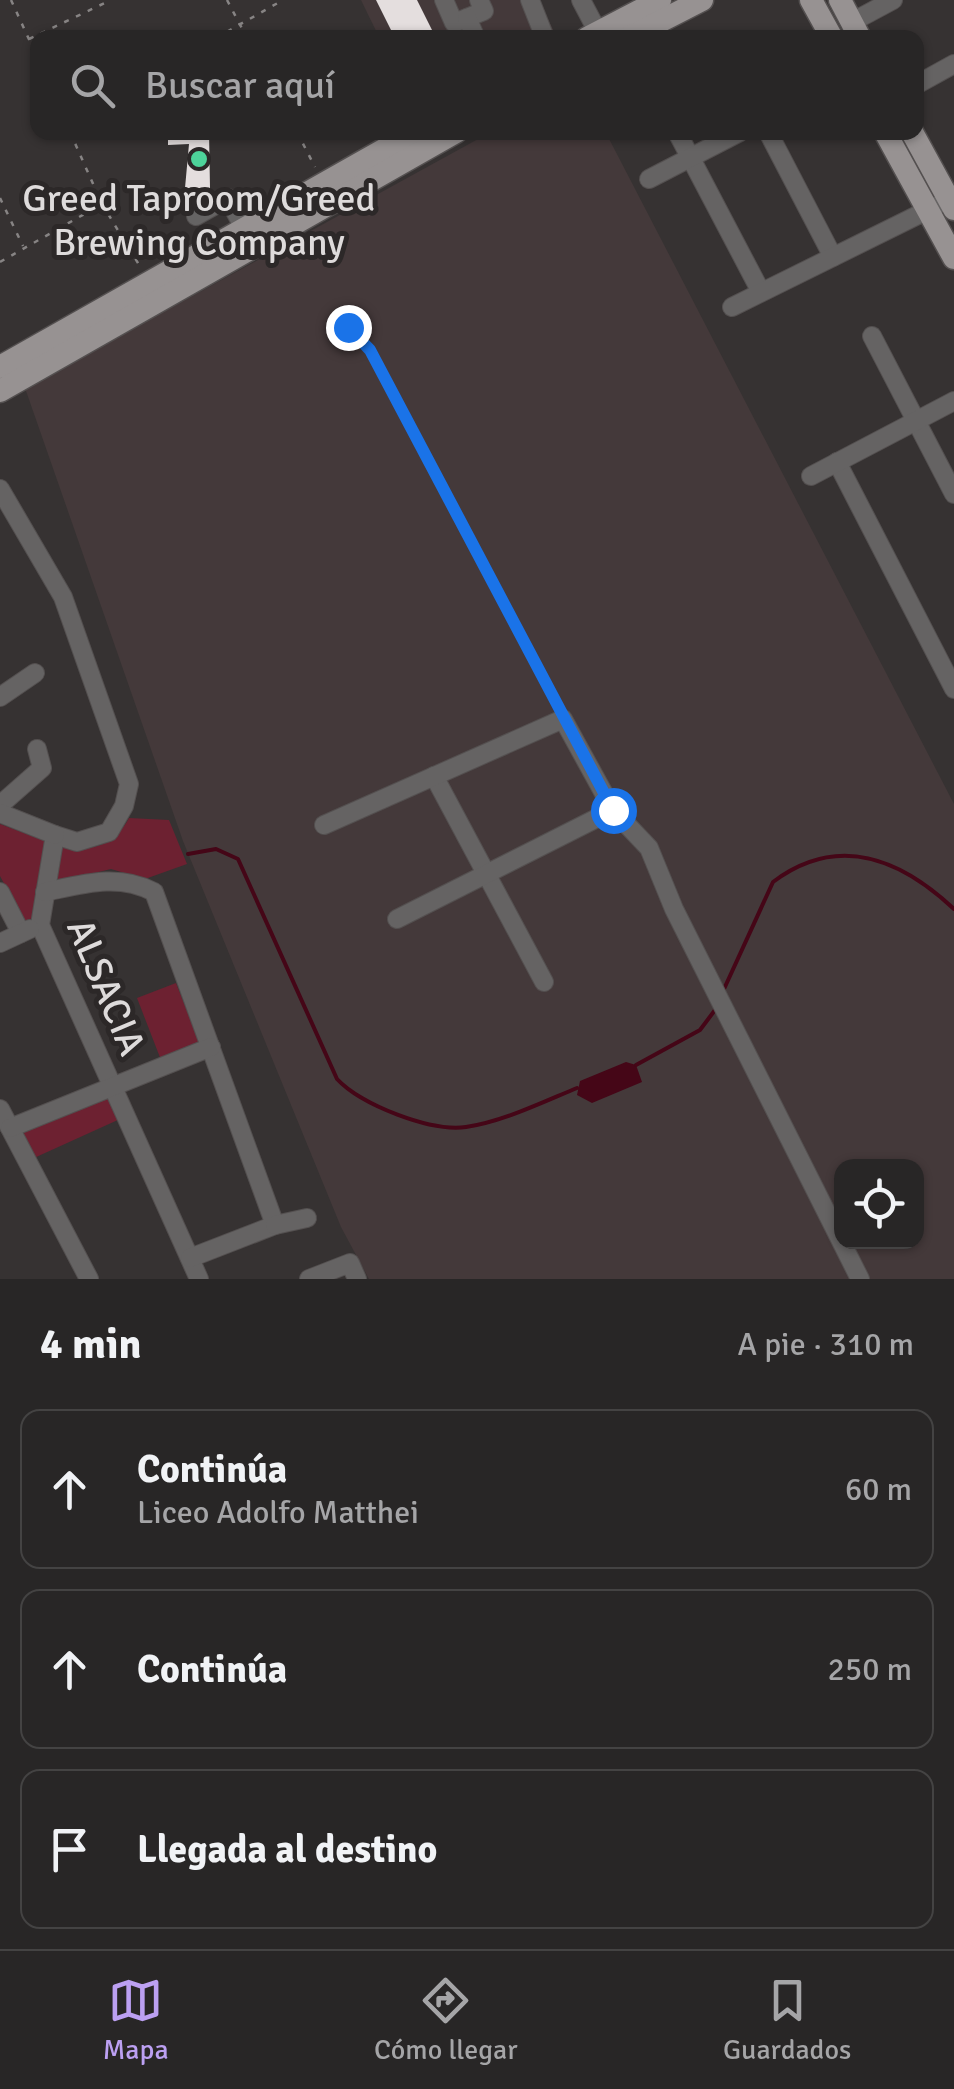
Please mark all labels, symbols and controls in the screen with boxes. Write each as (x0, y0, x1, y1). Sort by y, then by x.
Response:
search box (30, 30, 924, 140)
icon: search (65, 58, 120, 113)
text: Buscar aquí (145, 62, 335, 109)
marker: Greed Taproom/Greed Brewing Company (188, 148, 210, 170)
place label: Greed Taproom/Greed Brewing Company (22, 175, 376, 266)
route end (326, 305, 372, 351)
route start (591, 788, 637, 834)
street label: ALSACIA (56, 912, 156, 1062)
map controls (834, 1159, 924, 1249)
button: locate (834, 1159, 924, 1249)
text: 4 min (40, 1319, 141, 1370)
text: A pie · 310 m (738, 1325, 914, 1364)
text: Continúa (137, 1446, 287, 1493)
icon: ahead (42, 1462, 97, 1517)
text: 60 m (845, 1470, 912, 1509)
text: Liceo Adolfo Matthei (137, 1493, 419, 1532)
icon: ahead (42, 1642, 97, 1697)
text: Continúa (137, 1646, 287, 1693)
text: 250 m (828, 1650, 912, 1689)
icon: arrive (42, 1822, 97, 1877)
text: Llegada al destino (137, 1826, 437, 1873)
tab: Mapa (103, 1973, 169, 2067)
tab: Cómo llegar (374, 1973, 518, 2067)
tab: Guardados (723, 1973, 851, 2067)

